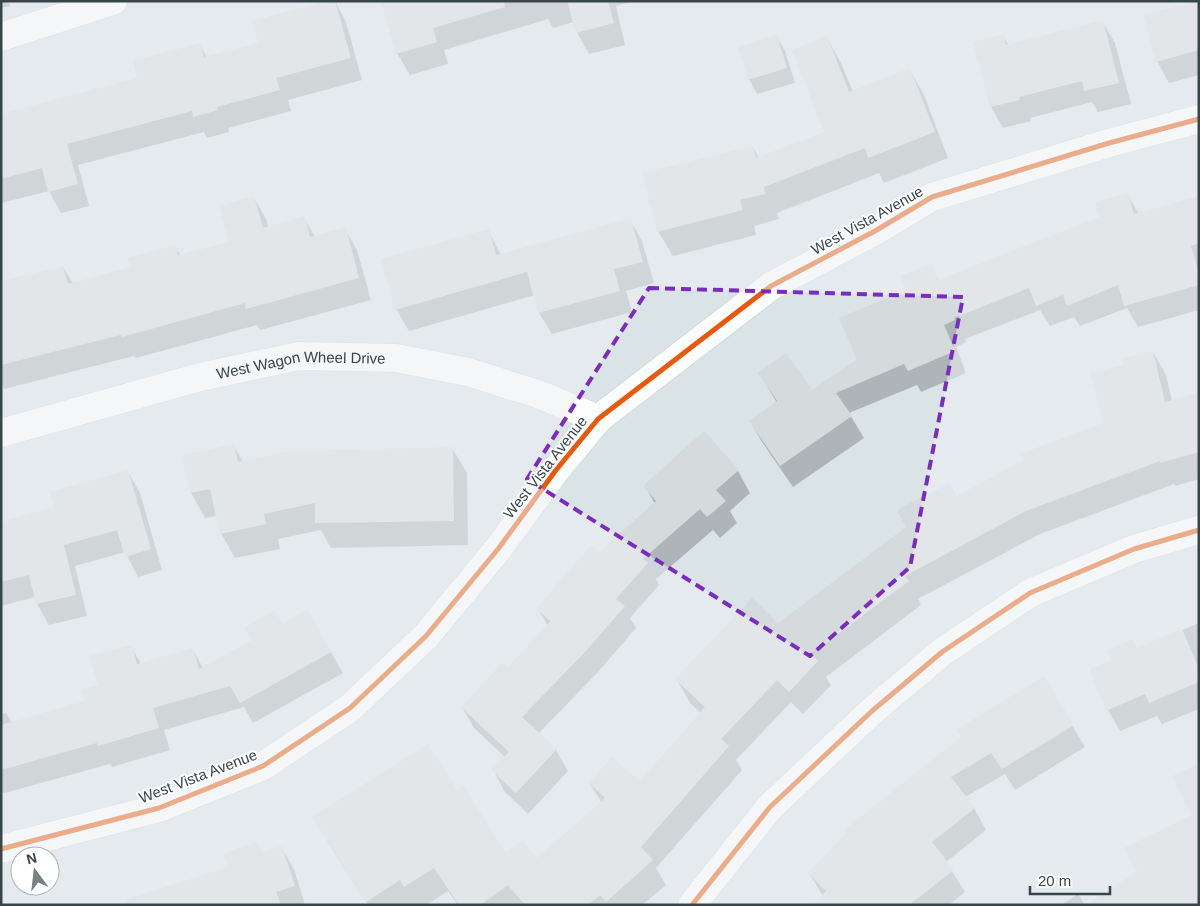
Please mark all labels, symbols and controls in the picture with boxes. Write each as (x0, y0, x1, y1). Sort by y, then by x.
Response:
street label: West Vista Avenue (808, 182, 926, 258)
street label: West Wagon Wheel Drive (215, 348, 386, 382)
street label: West Vista Avenue (500, 412, 590, 522)
street label: West Vista Avenue (137, 746, 259, 806)
north arrow (10, 846, 60, 896)
text: N (25, 849, 39, 867)
scale bar (1030, 864, 1110, 896)
text: 20 m (1038, 872, 1071, 889)

